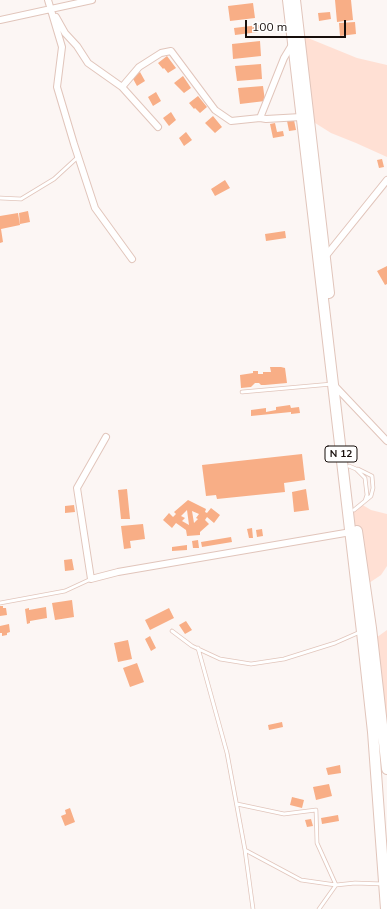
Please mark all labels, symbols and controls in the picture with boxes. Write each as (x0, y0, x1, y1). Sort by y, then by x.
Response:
scale bar (247, 12, 348, 38)
text: 100 m (252, 19, 287, 34)
road number: N 12 (325, 446, 357, 462)

